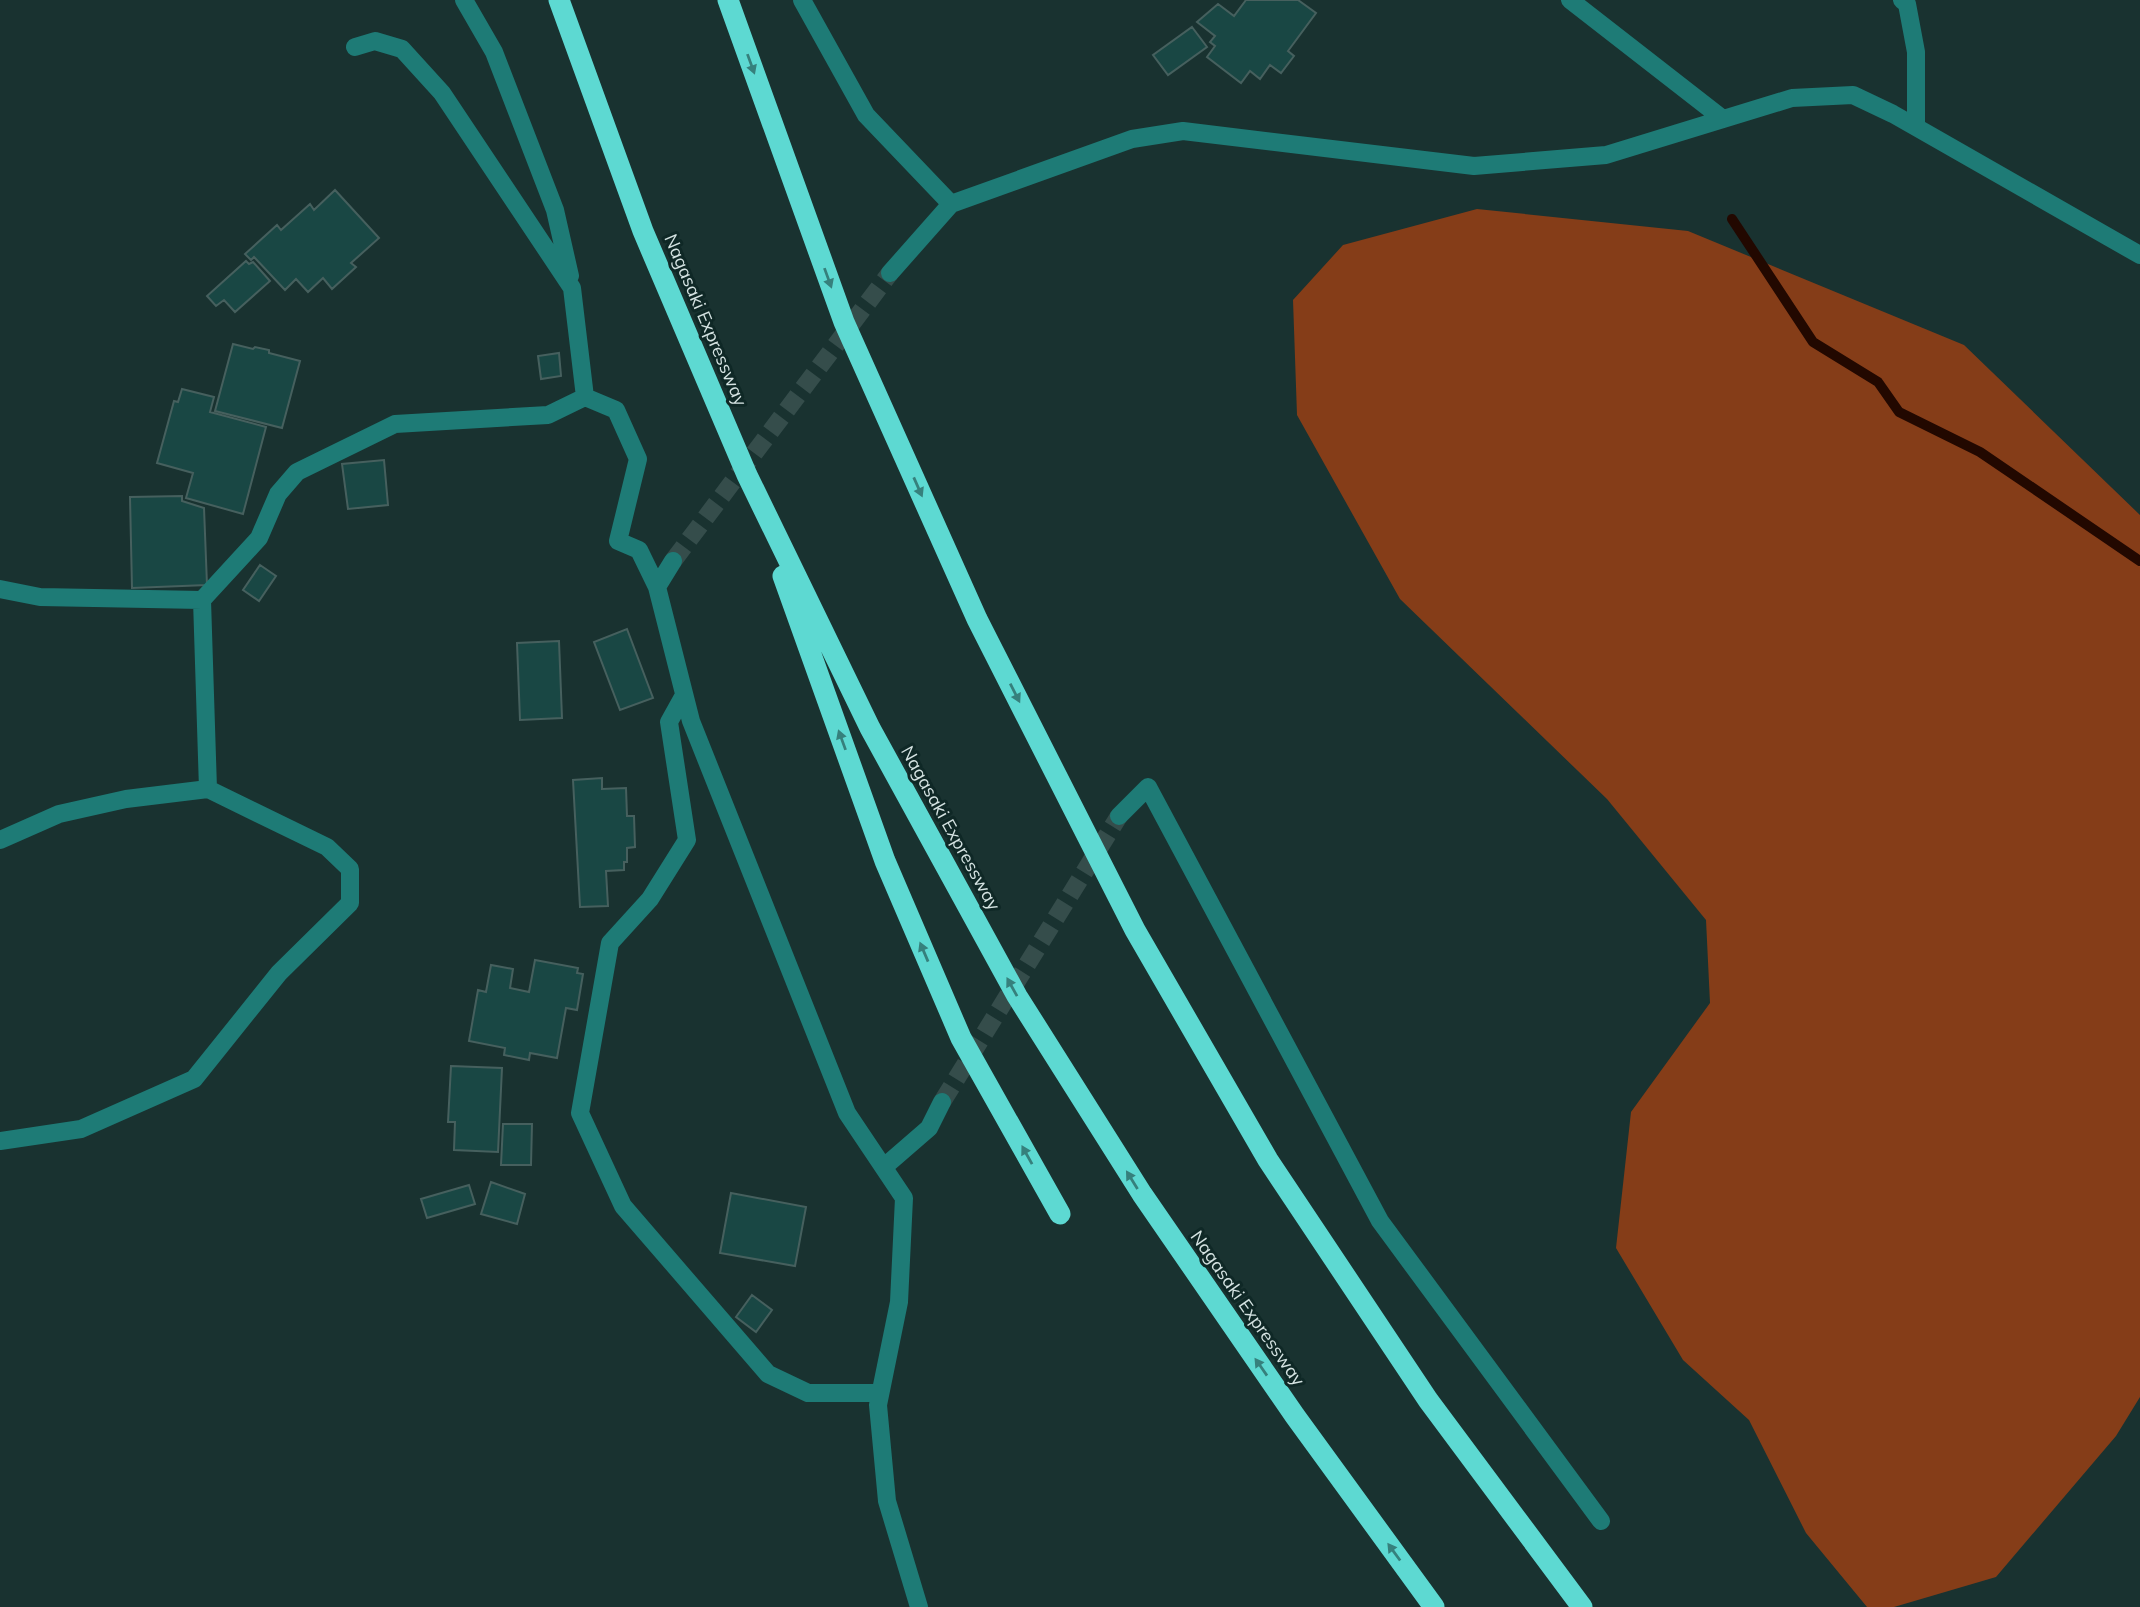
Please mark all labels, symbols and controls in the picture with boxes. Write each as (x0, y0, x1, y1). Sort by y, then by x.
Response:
one-way arrow (746, 54, 757, 75)
street label: Nagasaki Expressway (659, 231, 753, 410)
one-way arrow (823, 268, 834, 289)
one-way arrow (912, 477, 924, 497)
one-way arrow (1009, 683, 1020, 703)
one-way arrow (836, 729, 847, 750)
street label: Nagasaki Expressway (896, 742, 1006, 915)
one-way arrow (918, 942, 930, 962)
one-way arrow (1006, 977, 1017, 997)
one-way arrow (1021, 1145, 1033, 1165)
one-way arrow (1126, 1170, 1139, 1189)
street label: Nagasaki Expressway (1186, 1226, 1311, 1391)
one-way arrow (1254, 1358, 1268, 1376)
one-way arrow (1387, 1543, 1401, 1561)

